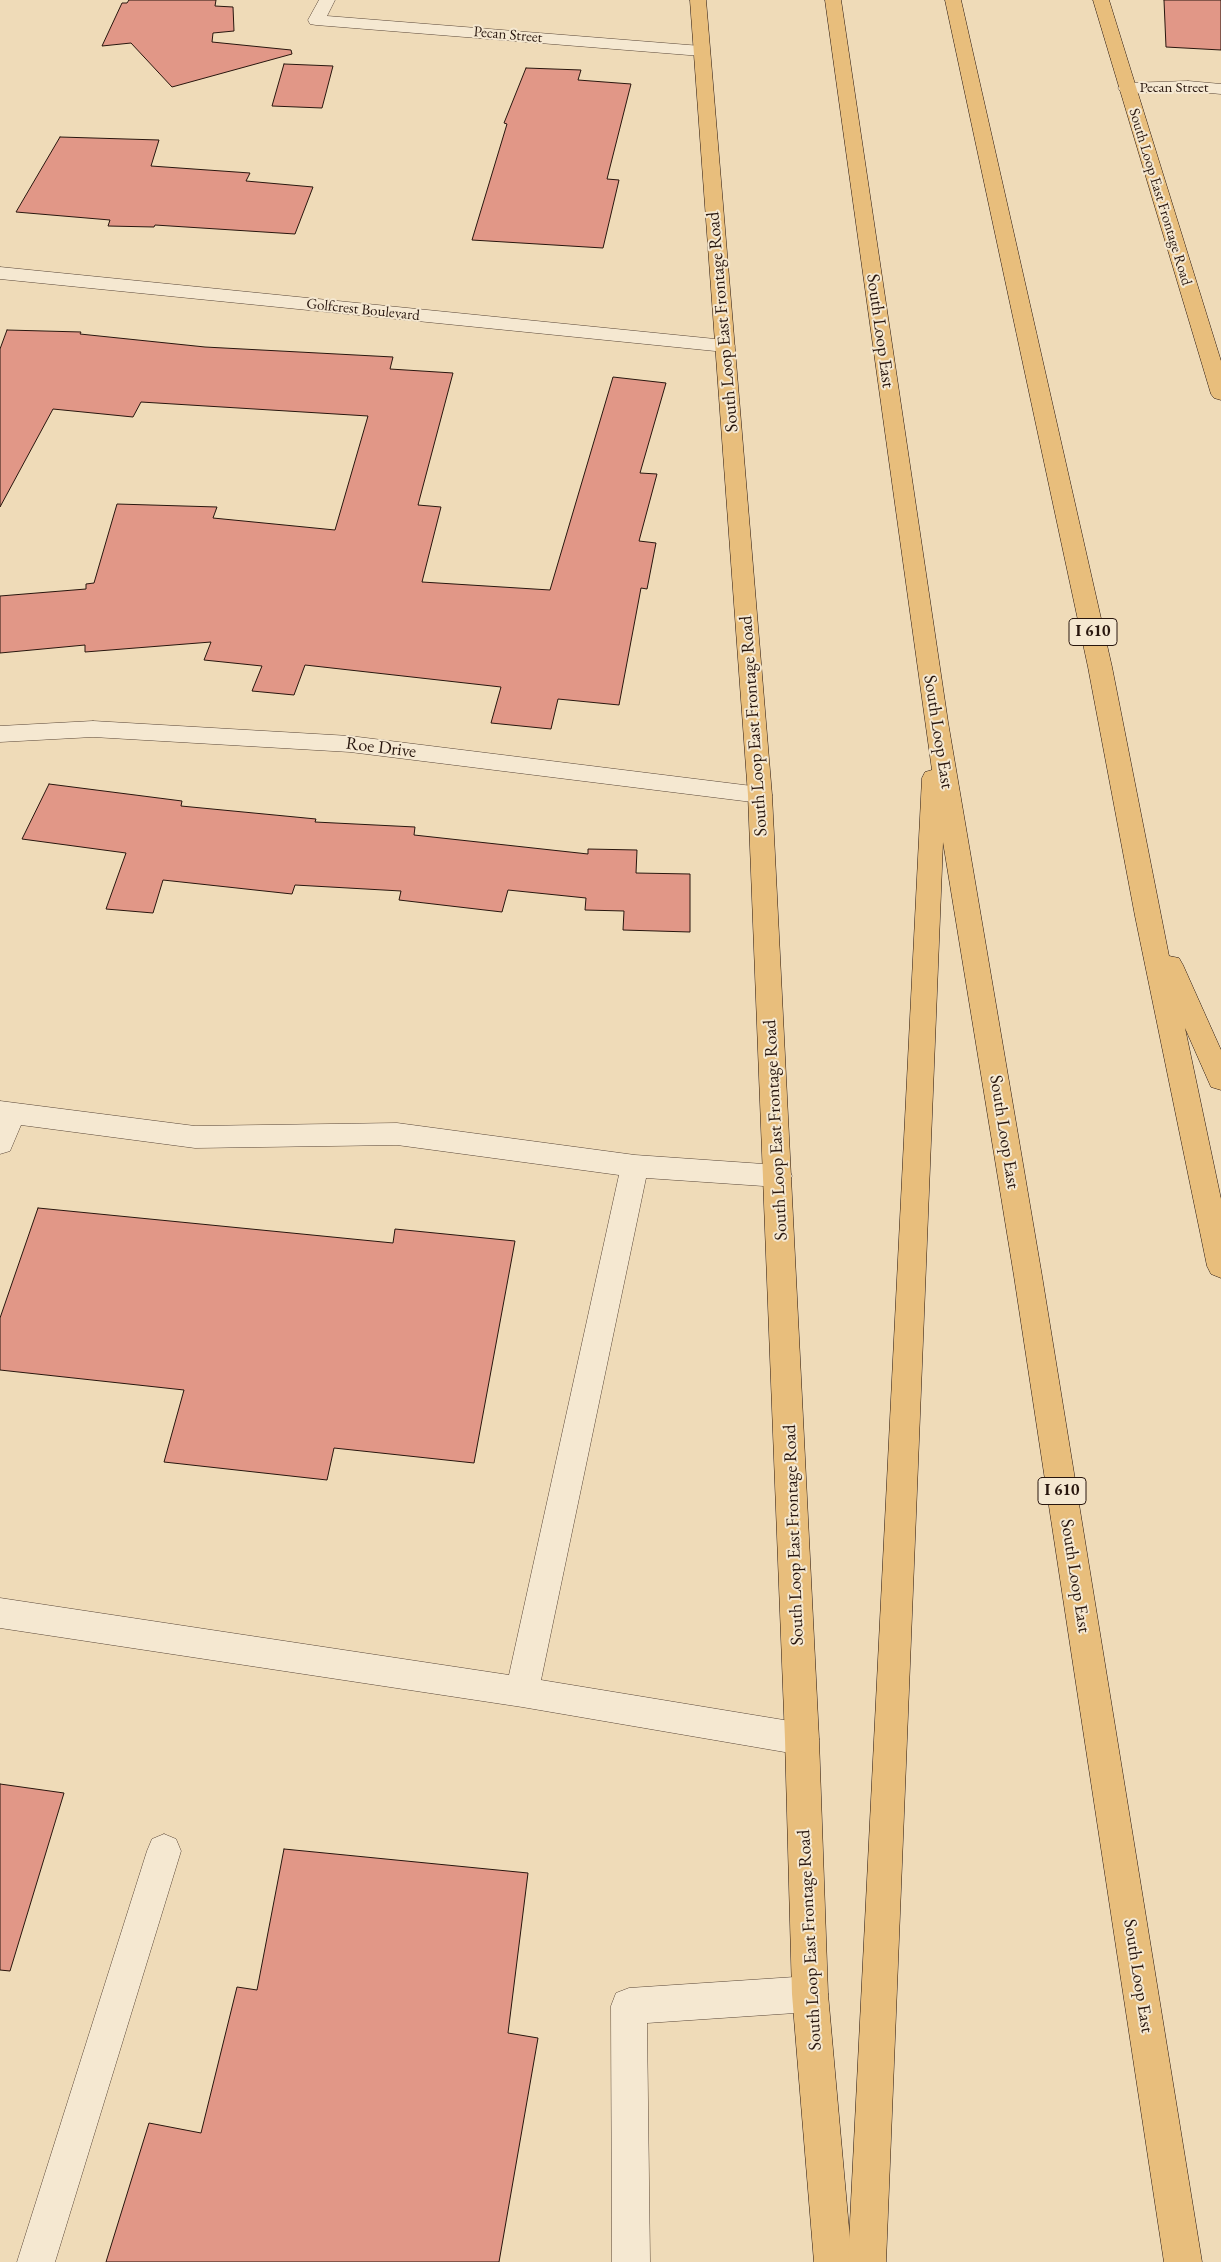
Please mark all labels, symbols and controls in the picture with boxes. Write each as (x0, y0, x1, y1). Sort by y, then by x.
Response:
street label: Pecan Street (473, 23, 543, 47)
street label: Pecan Street (1140, 79, 1208, 97)
street label: South Loop East Frontage Road (1124, 106, 1196, 288)
street label: South Loop East Frontage Road (703, 211, 743, 433)
street label: South Loop East (861, 273, 899, 389)
street label: Golfcrest Boulevard (305, 295, 421, 325)
street label: South Loop East Frontage Road (736, 615, 772, 837)
road number: I 610 (1069, 618, 1117, 646)
street label: South Loop East (918, 674, 958, 790)
street label: Roe Drive (345, 733, 417, 763)
street label: South Loop East Frontage Road (759, 1019, 793, 1241)
street label: South Loop East (984, 1074, 1024, 1190)
street label: South Loop East Frontage Road (779, 1424, 809, 1646)
road number: I 610 (1038, 1478, 1086, 1504)
street label: South Loop East (1055, 1518, 1095, 1634)
street label: South Loop East Frontage Road (793, 1829, 827, 2051)
street label: South Loop East (1118, 1918, 1158, 2034)

